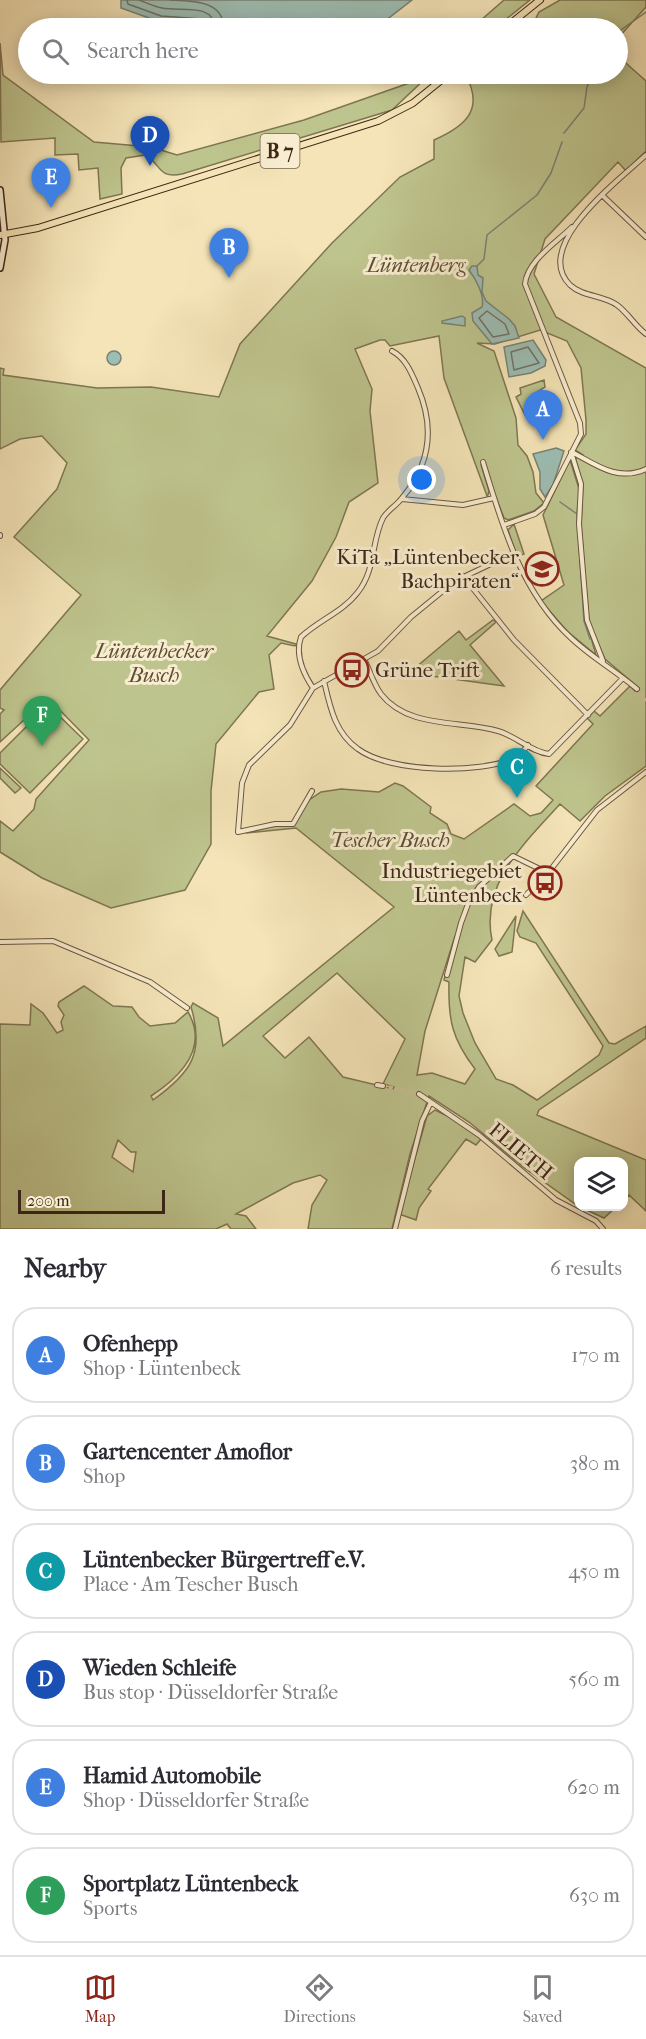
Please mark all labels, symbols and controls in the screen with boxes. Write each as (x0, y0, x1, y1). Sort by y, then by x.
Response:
search box (18, 18, 628, 84)
icon: search (39, 35, 72, 68)
text: Search here (87, 38, 199, 64)
pin: D (130, 116, 170, 166)
road number: B 7 (260, 134, 300, 168)
pin: E (32, 158, 70, 208)
pin: B (210, 228, 248, 278)
park label: Lüntenberg (365, 253, 466, 277)
pin: A (524, 390, 562, 440)
your location (407, 465, 436, 494)
place label: KiTa „Lüntenbecker Bachpiraten“ (336, 545, 519, 593)
school or university icon: KiTa „Lüntenbecker Bachpiraten“ (524, 551, 560, 587)
park label: Lüntenbecker Busch (93, 639, 214, 687)
bus stop icon: Grüne Trift (334, 652, 370, 688)
place label: Grüne Trift (375, 658, 481, 682)
pin: F (22, 696, 62, 746)
pin: C (498, 748, 536, 798)
park label: Tescher Busch (330, 828, 450, 852)
place label: Industriegebiet Lüntenbeck (381, 859, 522, 907)
bus stop icon: Industriegebiet Lüntenbeck (527, 865, 563, 901)
street label: FLIETH (484, 1117, 558, 1185)
map controls (574, 1157, 628, 1211)
button: layers (574, 1157, 628, 1211)
scale bar (18, 1187, 165, 1214)
text: 200 m (27, 1191, 70, 1210)
text: Nearby (24, 1253, 106, 1284)
text: 6 results (550, 1257, 622, 1280)
text: Ofenhepp (83, 1331, 178, 1357)
text: A (39, 1344, 52, 1367)
text: 170 m (571, 1344, 620, 1367)
text: Shop · Lüntenbeck (83, 1357, 241, 1380)
text: Gartencenter Amoflor (83, 1439, 292, 1465)
text: B (39, 1452, 52, 1475)
text: 380 m (570, 1452, 620, 1475)
text: Shop (83, 1465, 125, 1488)
text: Lüntenbecker Bürgertreff e.V. (83, 1547, 365, 1573)
text: C (39, 1560, 52, 1583)
text: 450 m (568, 1560, 620, 1583)
text: Place · Am Tescher Busch (83, 1573, 298, 1596)
text: Wieden Schleife (83, 1655, 236, 1681)
text: D (38, 1668, 53, 1691)
text: 560 m (569, 1668, 620, 1691)
text: Bus stop · Düsseldorfer Straße (83, 1681, 338, 1704)
text: Hamid Automobile (83, 1763, 261, 1789)
text: E (39, 1776, 52, 1799)
text: 620 m (567, 1776, 620, 1799)
text: Shop · Düsseldorfer Straße (83, 1789, 309, 1812)
text: Sportplatz Lüntenbeck (83, 1871, 298, 1897)
text: F (40, 1884, 51, 1907)
text: 630 m (569, 1884, 620, 1907)
text: Sports (83, 1897, 137, 1920)
tab: Map (84, 1971, 117, 2026)
tab: Directions (284, 1971, 356, 2026)
tab: Saved (523, 1971, 562, 2026)

